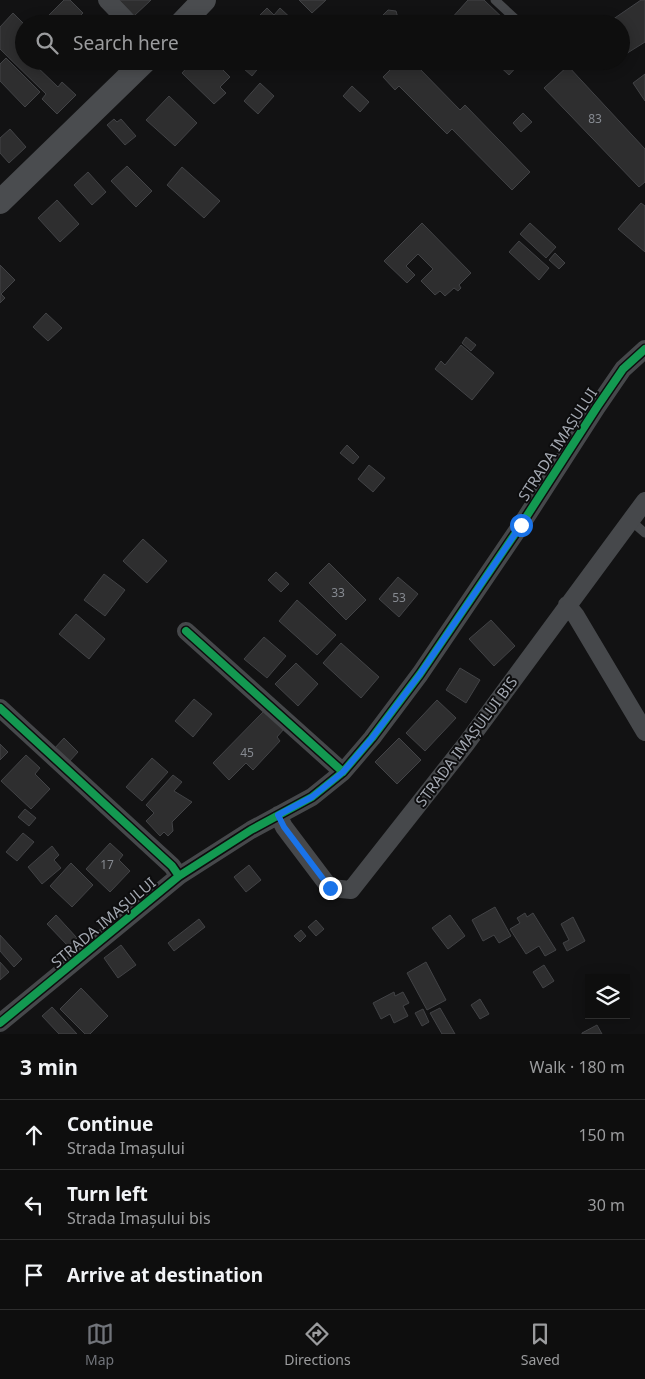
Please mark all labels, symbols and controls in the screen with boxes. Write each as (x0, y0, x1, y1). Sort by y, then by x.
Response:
search box (15, 15, 630, 70)
icon: search (33, 29, 61, 57)
text: Search here (73, 30, 179, 56)
house number: 83 (588, 110, 602, 127)
street label: STRADA IMAȘULUI (513, 384, 601, 504)
route start (510, 514, 533, 537)
house number: 33 (331, 584, 345, 601)
house number: 53 (392, 589, 406, 606)
street label: STRADA IMAȘULUI BIS (411, 672, 521, 810)
house number: 45 (240, 744, 254, 761)
house number: 17 (100, 856, 114, 873)
street label: STRADA IMAȘULUI (46, 872, 160, 972)
route end (319, 877, 342, 900)
map controls (585, 974, 630, 1019)
button: layers (585, 974, 630, 1019)
text: 3 min (20, 1053, 78, 1081)
text: Walk · 180 m (530, 1056, 625, 1078)
text: Continue (67, 1111, 153, 1137)
icon: ahead (20, 1121, 48, 1149)
text: 150 m (578, 1124, 625, 1146)
text: Strada Imașului (67, 1137, 185, 1159)
text: Turn left (67, 1181, 148, 1207)
icon: left (20, 1191, 48, 1219)
text: 30 m (588, 1194, 625, 1216)
text: Strada Imașului bis (67, 1207, 211, 1229)
icon: arrive (20, 1261, 48, 1289)
text: Arrive at destination (67, 1262, 263, 1288)
tab: Map (85, 1320, 114, 1369)
tab: Directions (284, 1320, 351, 1369)
tab: Saved (521, 1320, 560, 1369)

